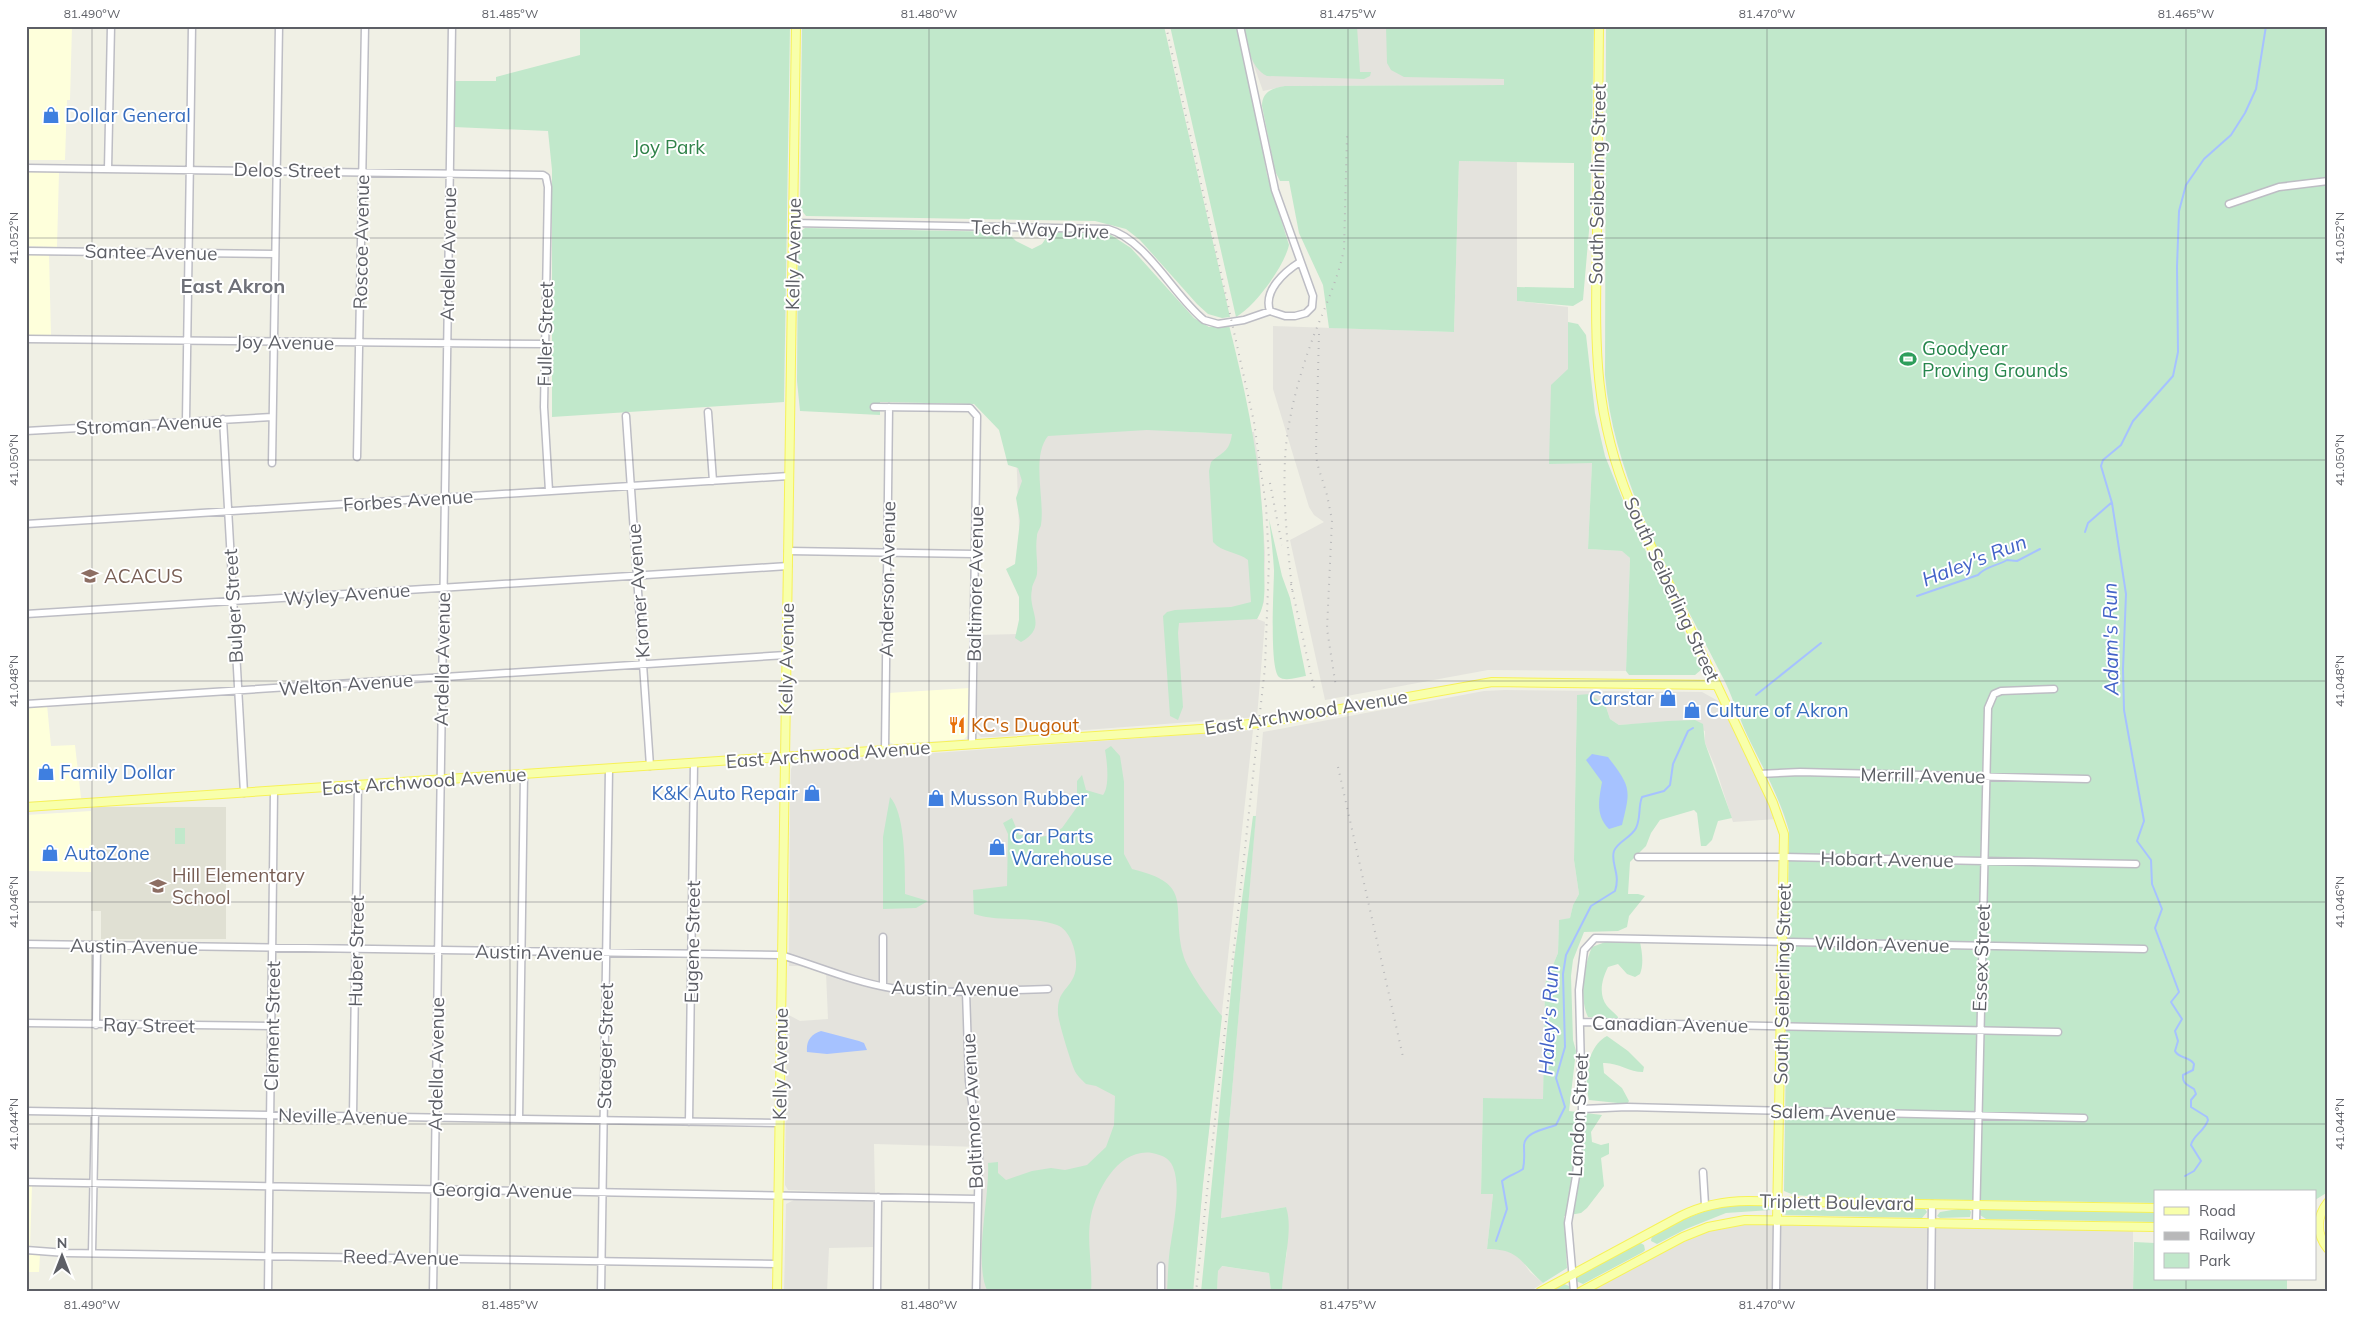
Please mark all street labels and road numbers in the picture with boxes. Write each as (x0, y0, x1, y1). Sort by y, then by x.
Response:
street label: South Seiberling Street (1583, 83, 1611, 285)
street label: Delos Street (233, 157, 341, 183)
street label: Roscoe Avenue (348, 174, 374, 310)
street label: Ardella Avenue (435, 187, 461, 321)
street label: Kelly Avenue (780, 198, 806, 310)
street label: Tech Way Drive (971, 215, 1109, 243)
street label: Santee Avenue (84, 239, 218, 265)
street label: Fuller Street (532, 281, 558, 387)
street label: Joy Avenue (236, 329, 334, 355)
street label: Stroman Avenue (75, 408, 223, 440)
street label: Forbes Avenue (342, 483, 474, 517)
street label: South Seiberling Street (1619, 493, 1725, 685)
street label: Anderson Avenue (874, 501, 900, 657)
street label: Baltimore Avenue (962, 506, 988, 662)
street label: Kromer Avenue (621, 523, 655, 659)
street label: Bulger Street (218, 548, 248, 664)
street label: Wyley Avenue (283, 578, 411, 610)
street label: Ardella Avenue (429, 592, 455, 726)
street label: Kelly Avenue (773, 603, 799, 715)
street label: Welton Avenue (278, 667, 414, 701)
street label: East Archwood Avenue (1203, 684, 1409, 740)
street label: East Archwood Avenue (725, 735, 931, 773)
street label: East Archwood Avenue (321, 762, 527, 800)
street label: Merrill Avenue (1860, 762, 1986, 788)
street label: Hobart Avenue (1820, 846, 1954, 872)
street label: Eugene Street (679, 880, 705, 1004)
street label: South Seiberling Street (1768, 883, 1796, 1085)
street label: Huber Street (343, 895, 369, 1007)
street label: Essex Street (1967, 903, 1995, 1012)
street label: Wildon Avenue (1814, 931, 1950, 957)
street label: Austin Avenue (70, 933, 198, 959)
street label: Austin Avenue (475, 939, 603, 965)
street label: Clement Street (259, 960, 285, 1091)
street label: Austin Avenue (891, 975, 1019, 1001)
street label: Staeger Street (592, 982, 618, 1109)
street label: Ardella Avenue (423, 997, 449, 1131)
street label: Kelly Avenue (767, 1008, 793, 1120)
street label: Canadian Avenue (1592, 1011, 1748, 1037)
street label: Ray Street (103, 1012, 196, 1038)
street label: Baltimore Avenue (956, 1033, 988, 1189)
street label: Landon Street (1563, 1052, 1593, 1177)
street label: Salem Avenue (1770, 1099, 1896, 1125)
street label: Neville Avenue (278, 1103, 408, 1129)
street label: Georgia Avenue (432, 1177, 572, 1203)
street label: Triplett Boulevard (1759, 1189, 1915, 1215)
street label: Reed Avenue (343, 1244, 459, 1270)

